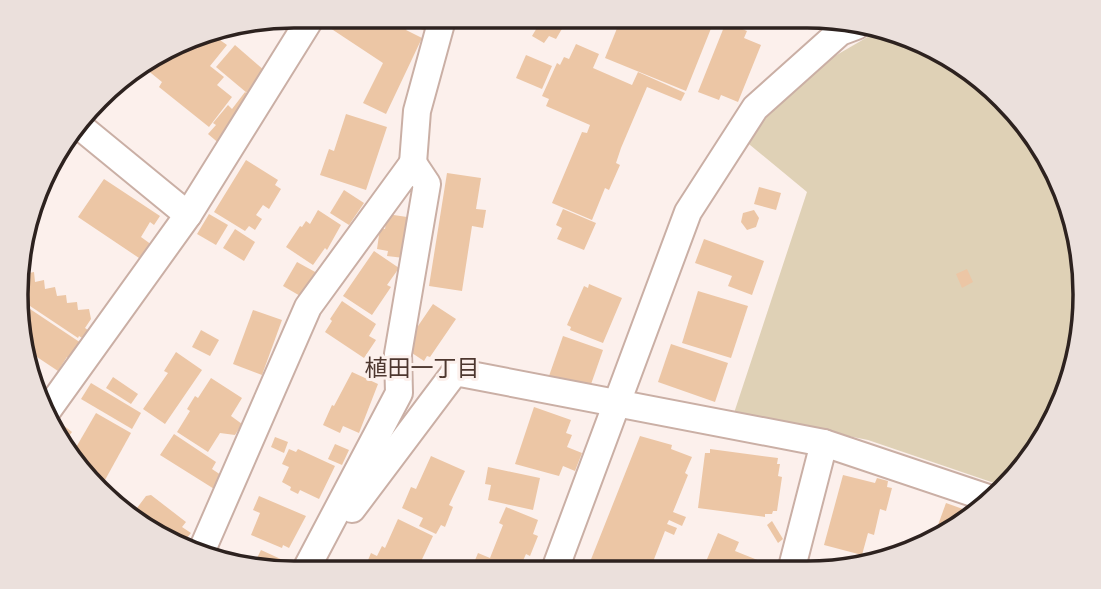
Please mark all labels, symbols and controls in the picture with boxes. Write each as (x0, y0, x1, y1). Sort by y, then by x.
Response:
district label: 植田一丁目 (365, 355, 480, 382)

